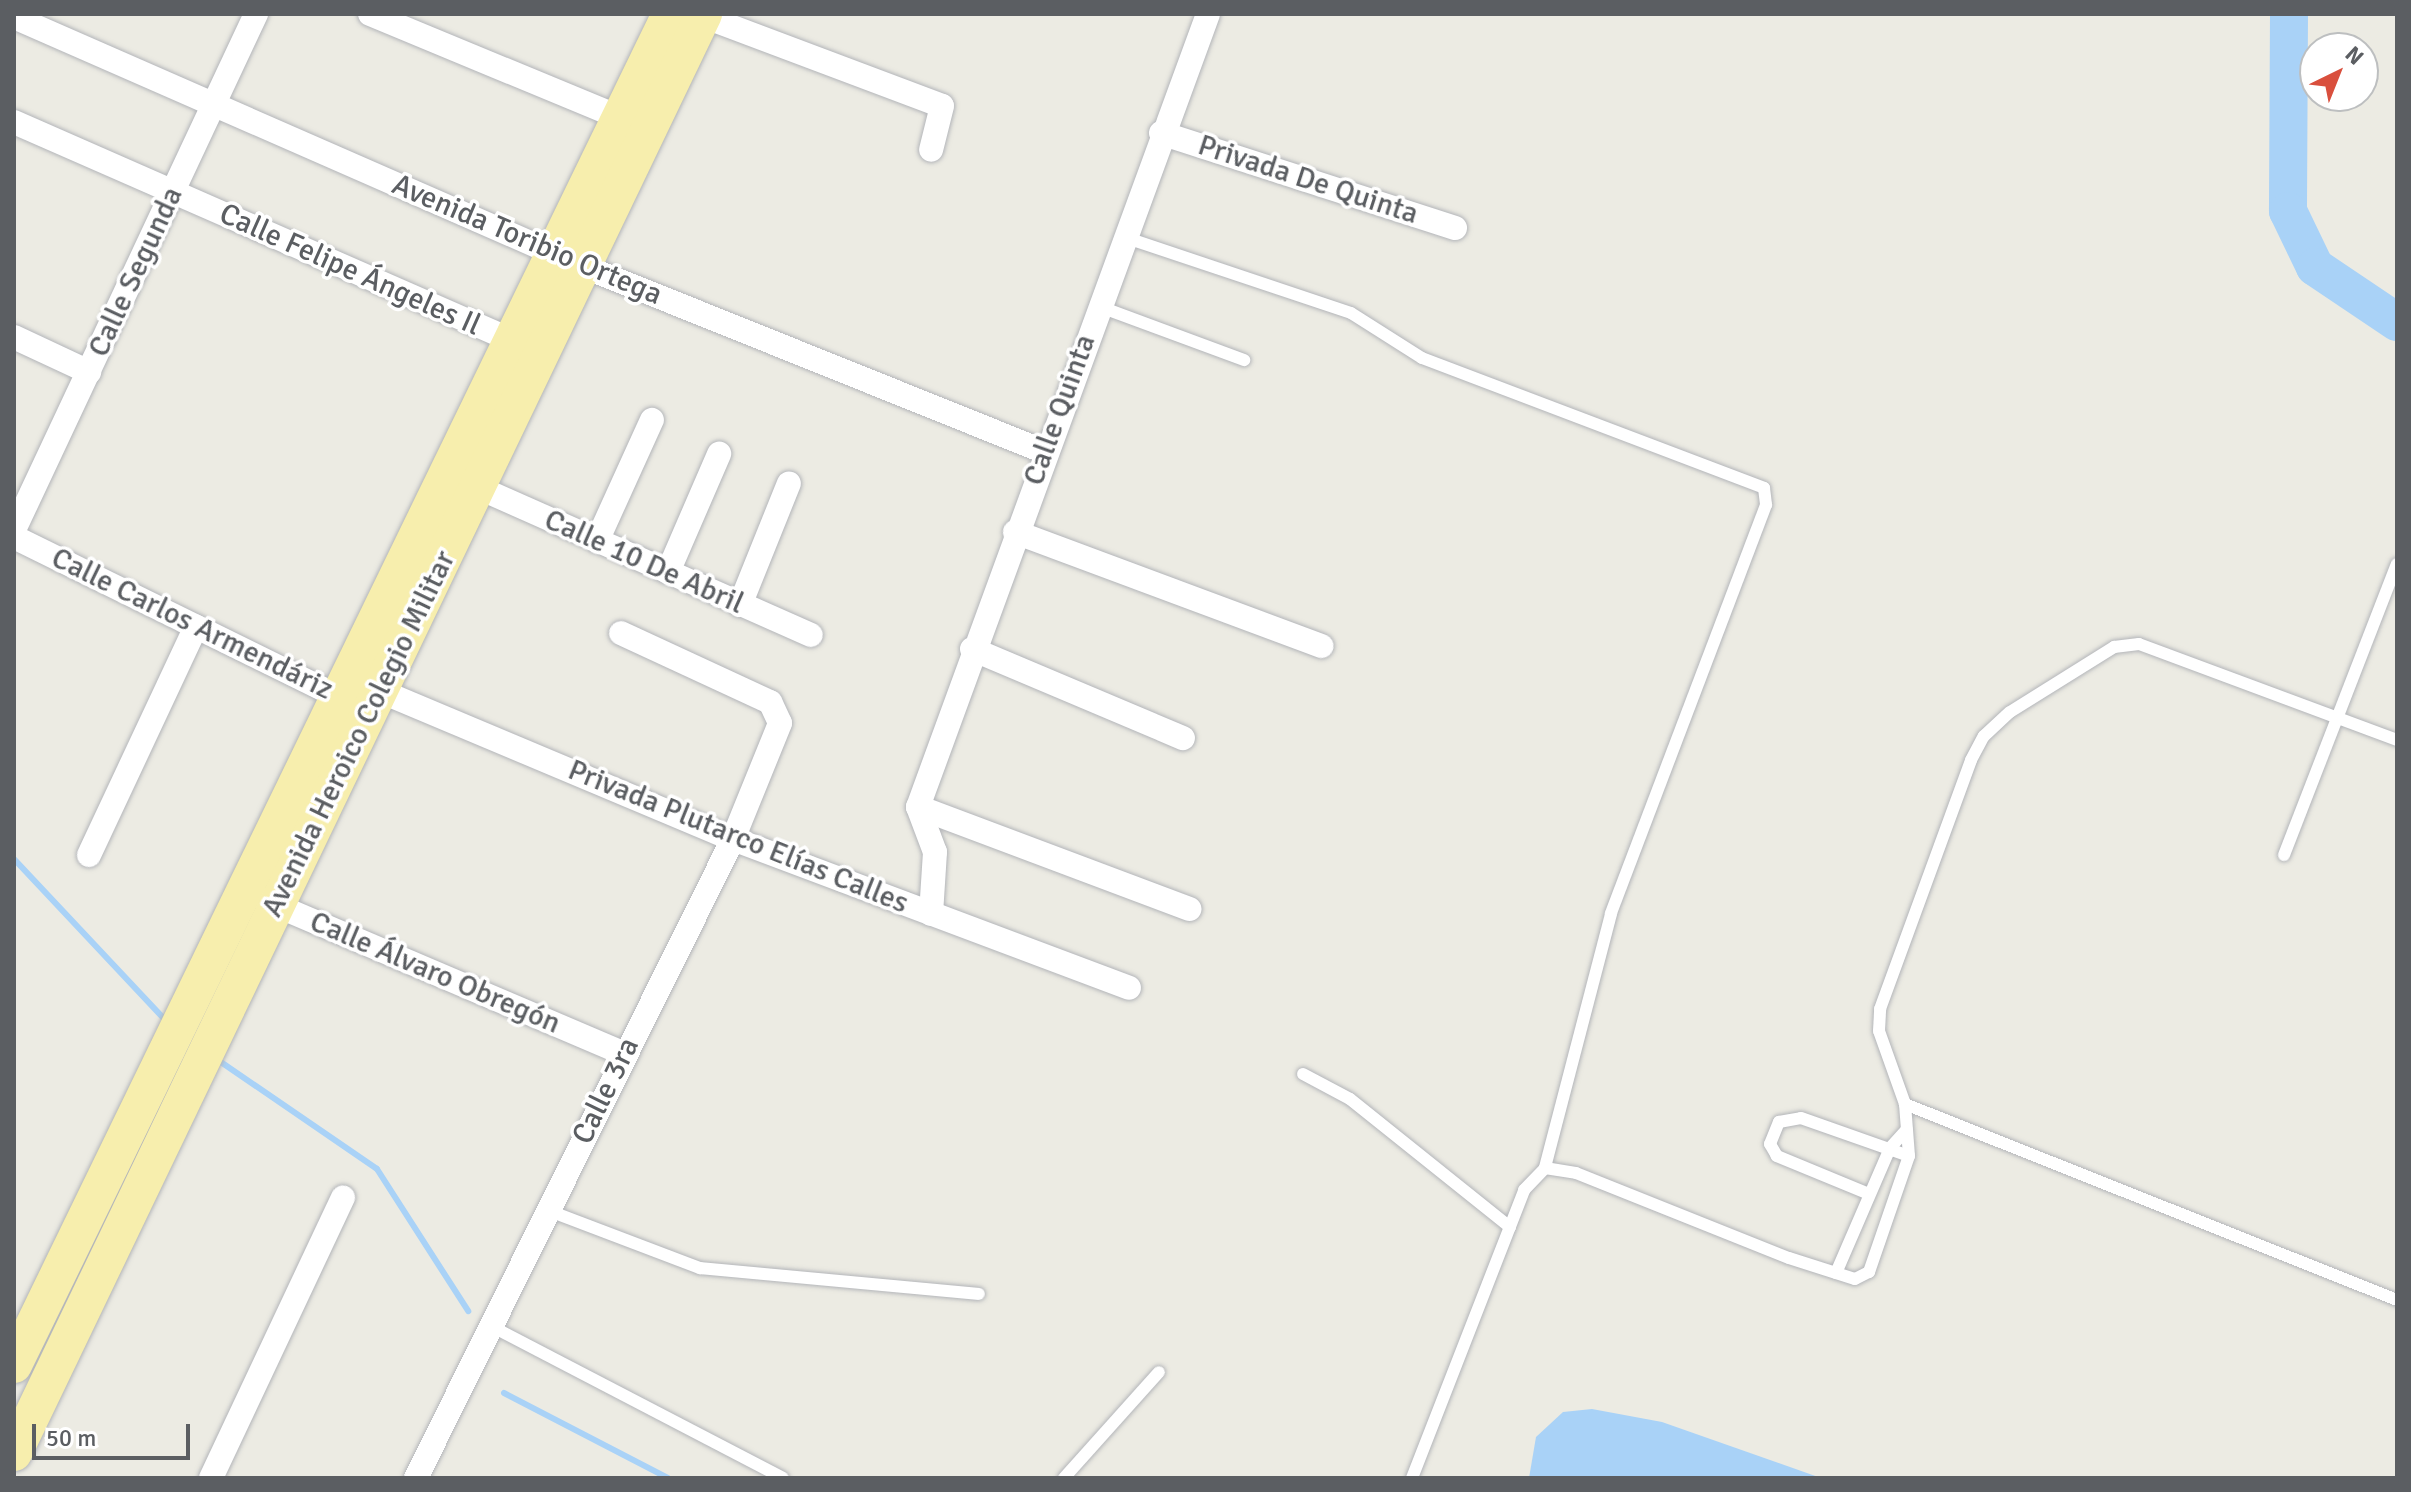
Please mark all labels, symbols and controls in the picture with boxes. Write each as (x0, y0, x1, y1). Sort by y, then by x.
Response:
north arrow (2299, 32, 2379, 112)
text: N (2340, 40, 2369, 71)
street label: Privada De Quinta (1193, 127, 1423, 233)
street label: Avenida Toribio Ortega (387, 167, 667, 313)
street label: Calle Segunda (81, 181, 191, 363)
street label: Calle Felipe Ángeles Il (214, 196, 486, 344)
street label: Calle Quinta (1016, 330, 1104, 490)
street label: Calle 10 De Abril (539, 502, 749, 622)
street label: Calle Carlos Armendáriz (45, 540, 339, 708)
street label: Avenida Heroico Colegio Militar (255, 545, 463, 923)
street label: Privada Plutarco Elías Calles (563, 752, 913, 922)
street label: Calle Álvaro Obregón (304, 904, 566, 1042)
street label: Calle 3ra (565, 1032, 647, 1150)
scale bar (36, 1408, 194, 1458)
text: 50 m (46, 1423, 96, 1453)

